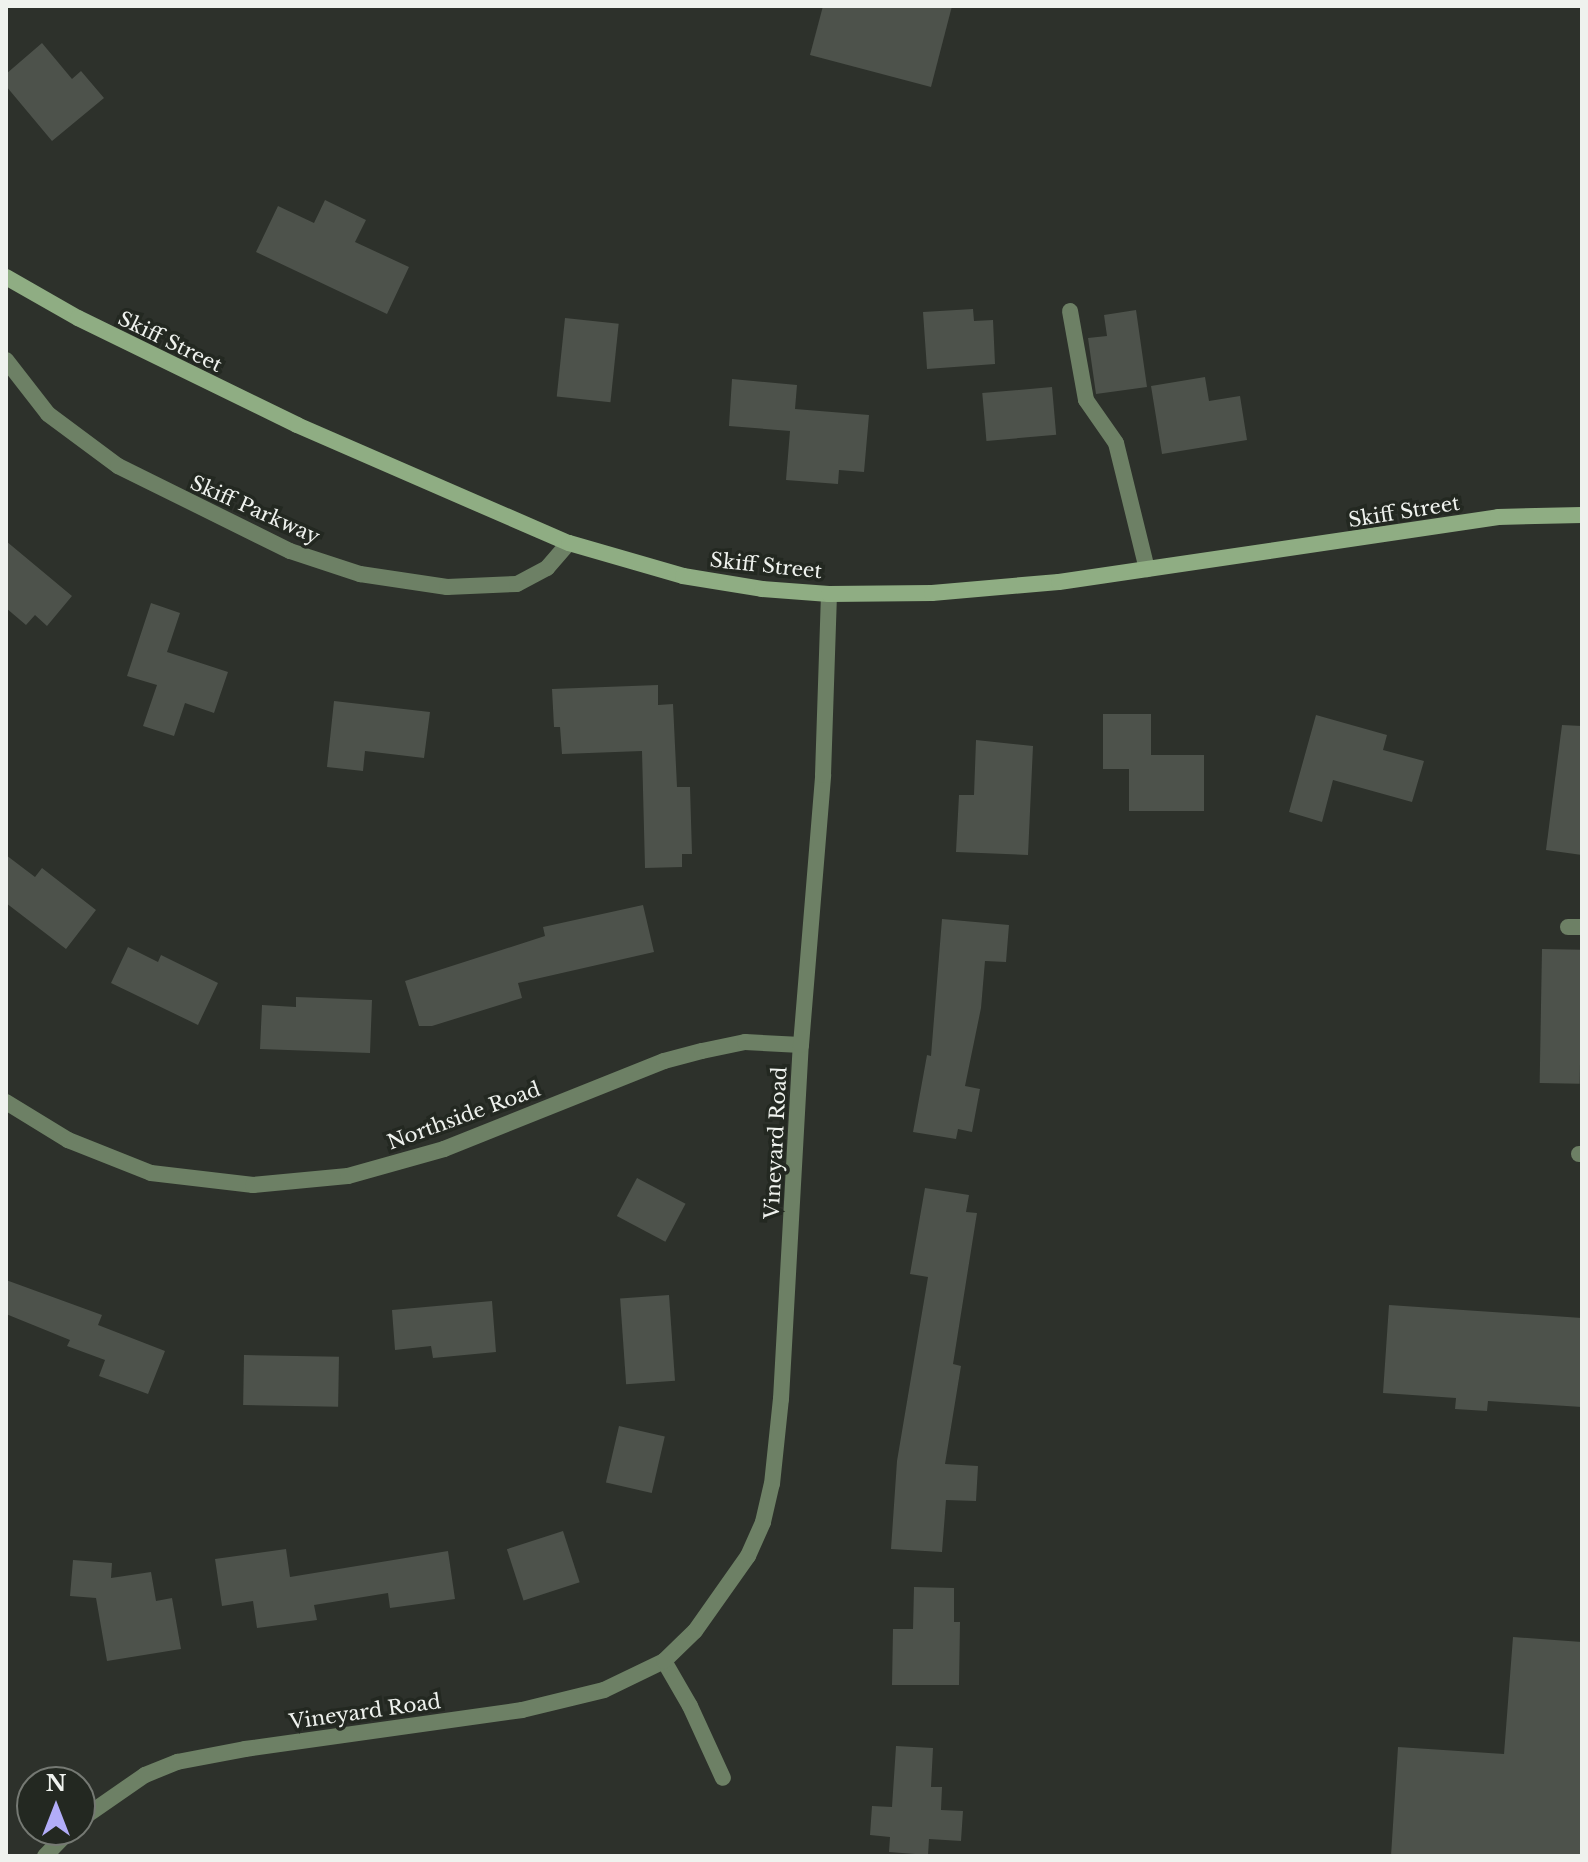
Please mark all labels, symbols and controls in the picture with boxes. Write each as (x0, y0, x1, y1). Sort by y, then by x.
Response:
street label: Skiff Street (114, 307, 226, 377)
street label: Skiff Parkway (187, 471, 323, 549)
street label: Skiff Street (1347, 491, 1461, 533)
street label: Skiff Street (709, 548, 823, 584)
street label: Vineyard Road (760, 1066, 792, 1220)
street label: Northside Road (384, 1077, 544, 1155)
street label: Vineyard Road (288, 1689, 442, 1735)
north arrow (16, 1766, 96, 1846)
text: N (46, 1770, 66, 1797)

